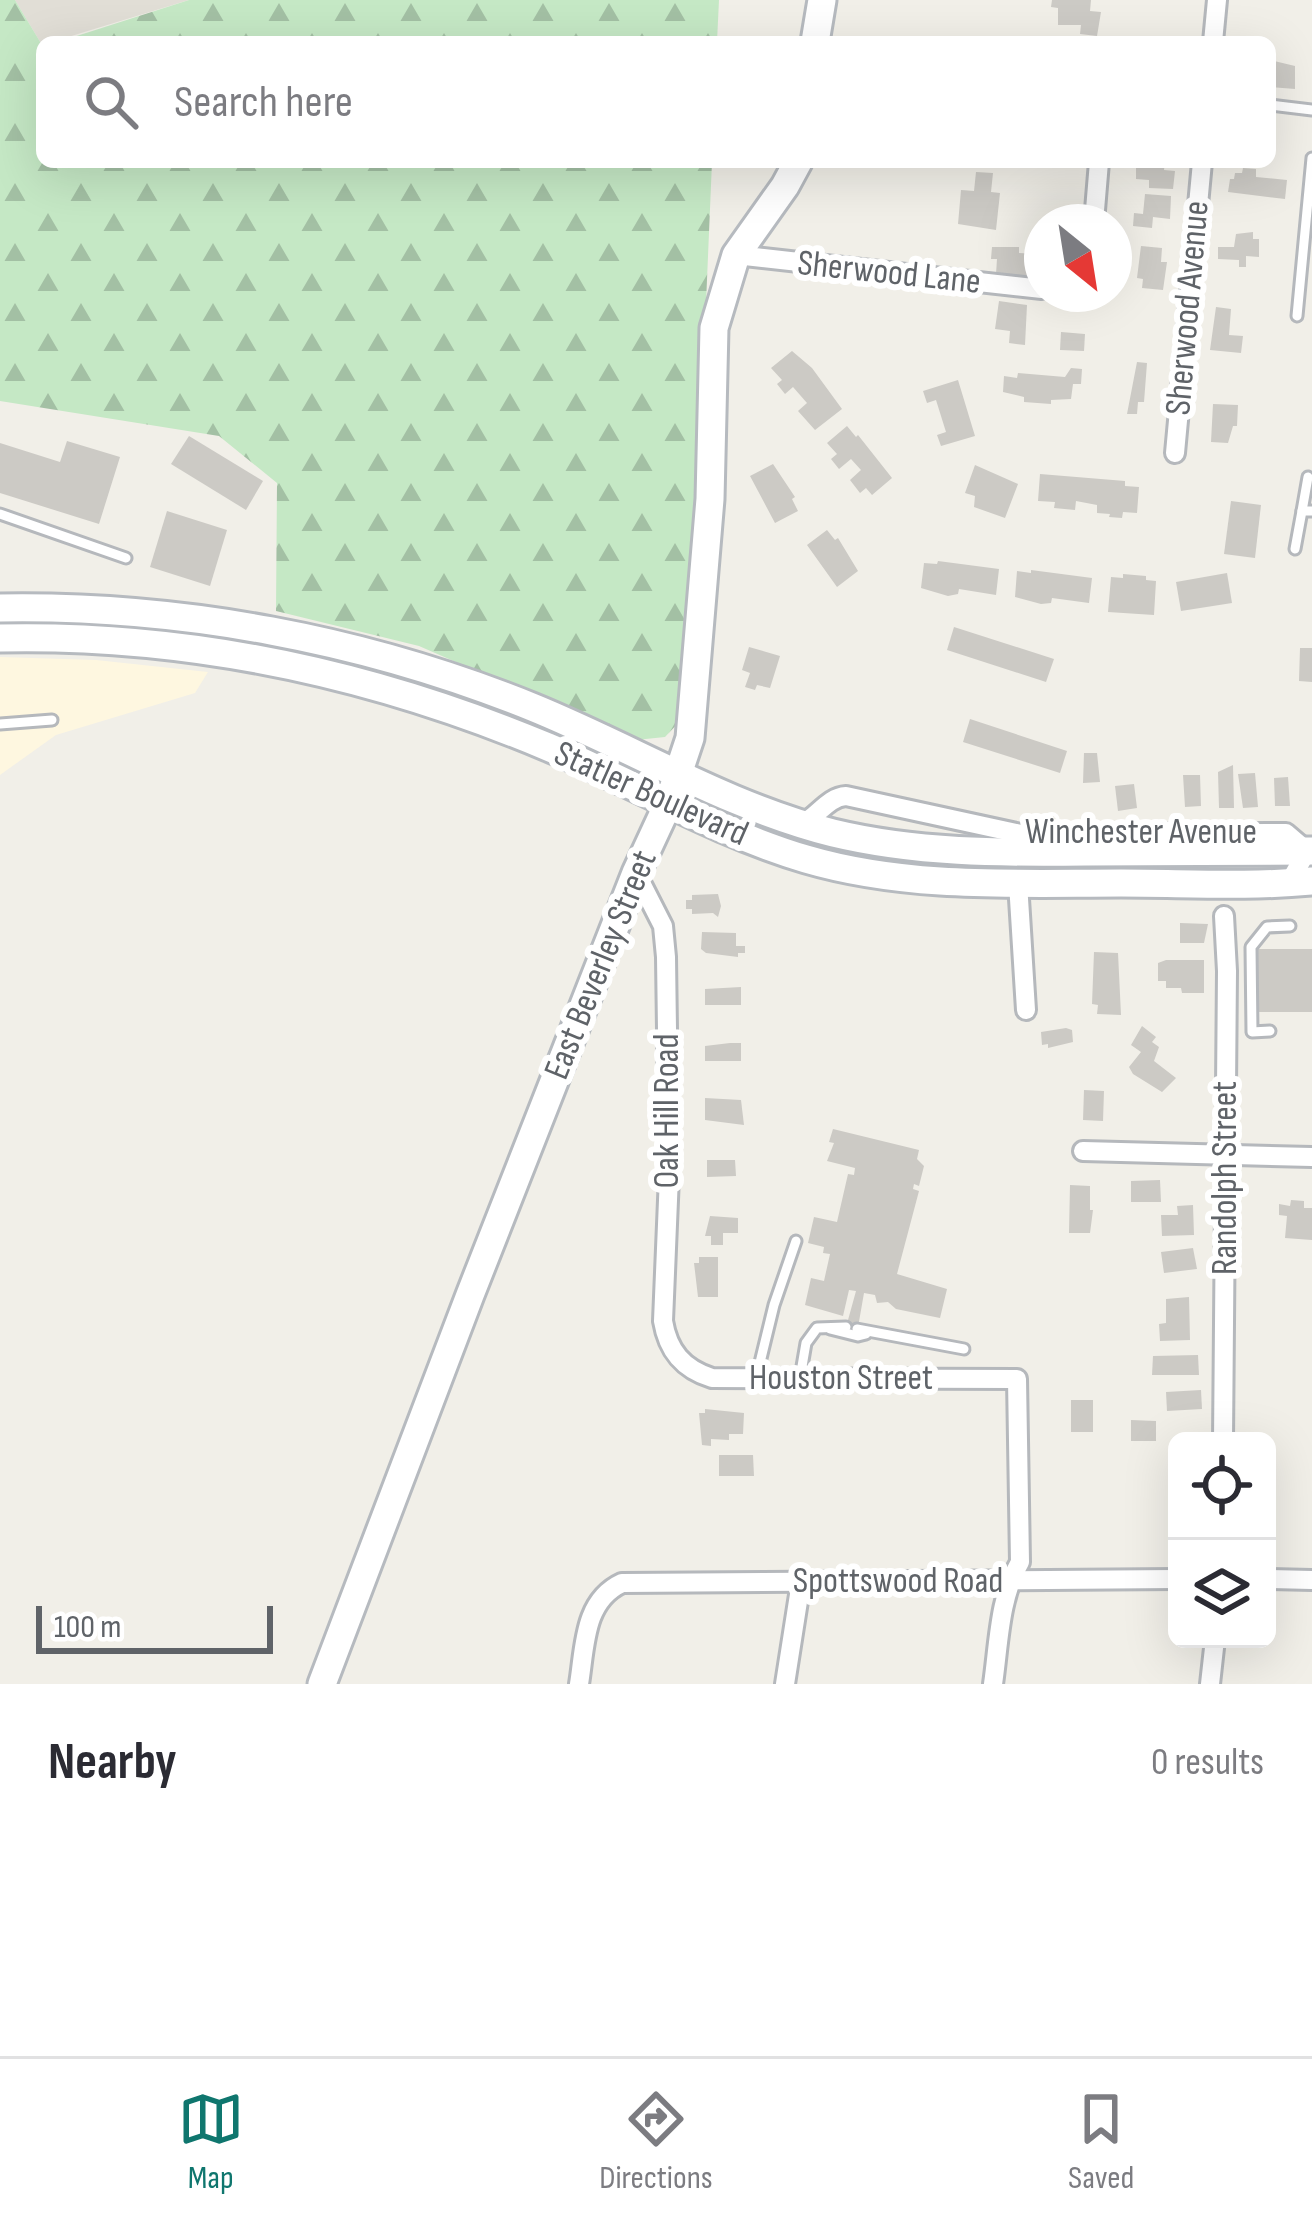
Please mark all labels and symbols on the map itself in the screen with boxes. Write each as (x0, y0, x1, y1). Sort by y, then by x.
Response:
street label: Sherwood Avenue (1157, 199, 1219, 417)
north arrow (1024, 204, 1132, 312)
street label: Sherwood Lane (795, 242, 983, 304)
street label: Statler Boulevard (548, 732, 754, 856)
street label: Winchester Avenue (1025, 811, 1257, 854)
street label: East Beverley Street (536, 844, 666, 1086)
street label: Oak Hill Road (646, 1034, 689, 1188)
street label: Randolph Street (1204, 1081, 1247, 1275)
street label: Houston Street (749, 1357, 933, 1400)
street label: Spottswood Road (793, 1560, 1003, 1603)
scale bar (36, 1600, 273, 1653)

